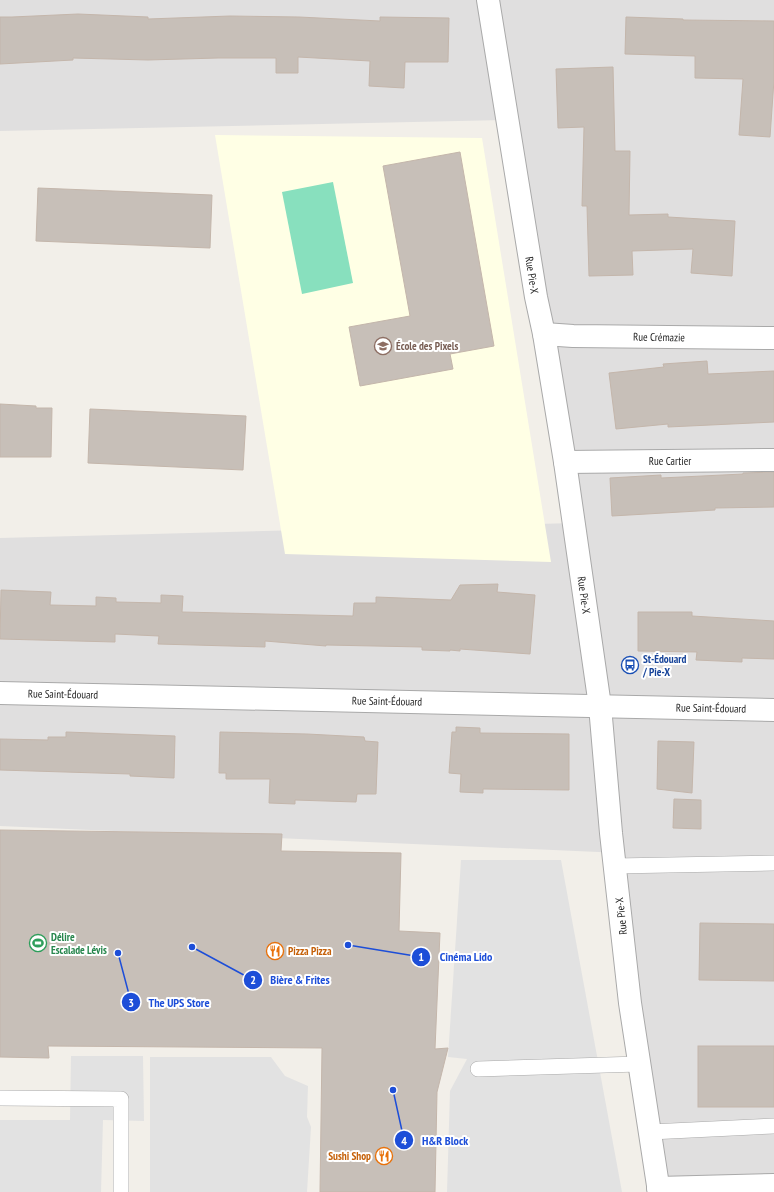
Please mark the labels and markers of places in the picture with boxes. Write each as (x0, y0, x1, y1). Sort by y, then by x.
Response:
school or university icon: École des Pixels (373, 336, 393, 356)
place label: École des Pixels (396, 339, 458, 353)
place label: St-Édouard / Pie-X (642, 652, 686, 679)
bus stop icon: St-Édouard / Pie-X (620, 655, 640, 675)
place label: Délire Escalade Lévis (51, 930, 107, 957)
sports icon: Délire Escalade Lévis (28, 933, 48, 953)
restaurant icon: Pizza Pizza (265, 941, 285, 961)
place label: Pizza Pizza (288, 944, 332, 958)
callout: Cinéma Lido (411, 945, 500, 969)
callout: Bière & Frites (243, 968, 338, 992)
callout: The UPS Store (121, 990, 218, 1014)
callout: H&R Block (394, 1128, 476, 1152)
restaurant icon: Sushi Shop (374, 1146, 394, 1166)
place label: Sushi Shop (328, 1149, 371, 1163)

